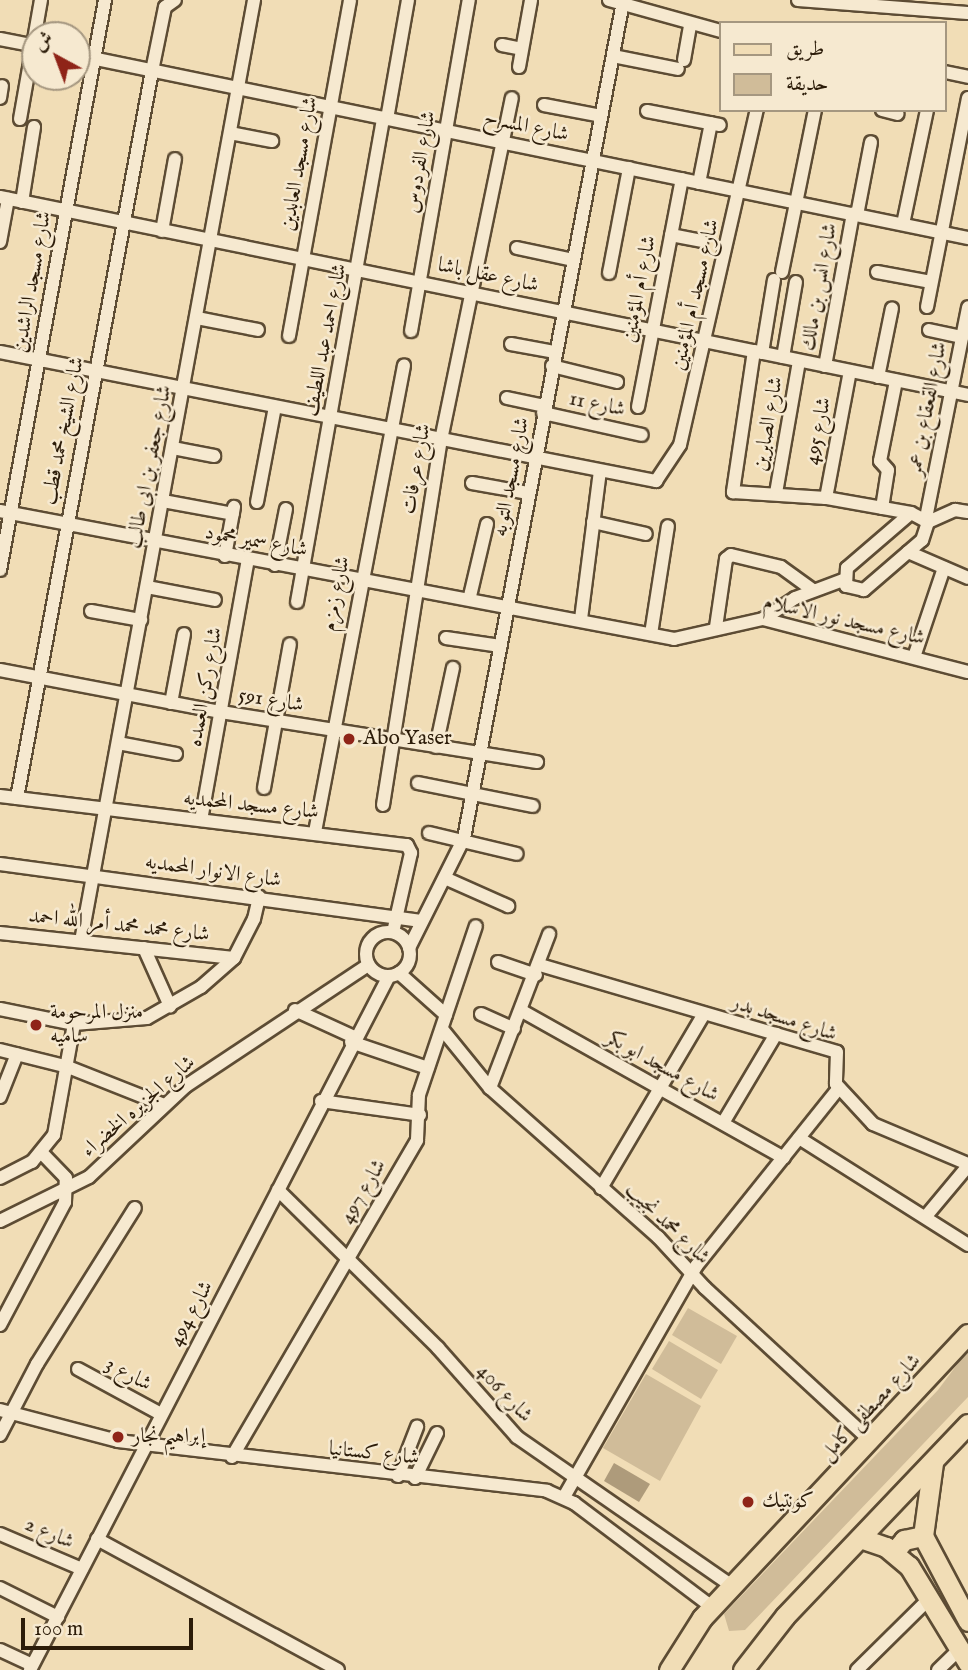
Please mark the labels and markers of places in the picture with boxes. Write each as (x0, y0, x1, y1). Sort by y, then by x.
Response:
place label: Abo Yaser (363, 726, 452, 752)
marker: Abo Yaser (341, 731, 357, 747)
place label: منزل المرحومة ساميه (50, 1000, 143, 1050)
marker: منزل المرحومة ساميه (28, 1017, 44, 1033)
place label: إبراهيم نجار (132, 1424, 205, 1450)
marker: إبراهيم نجار (110, 1429, 126, 1445)
place label: كونتيك (762, 1489, 814, 1515)
marker: كونتيك (740, 1494, 756, 1510)

